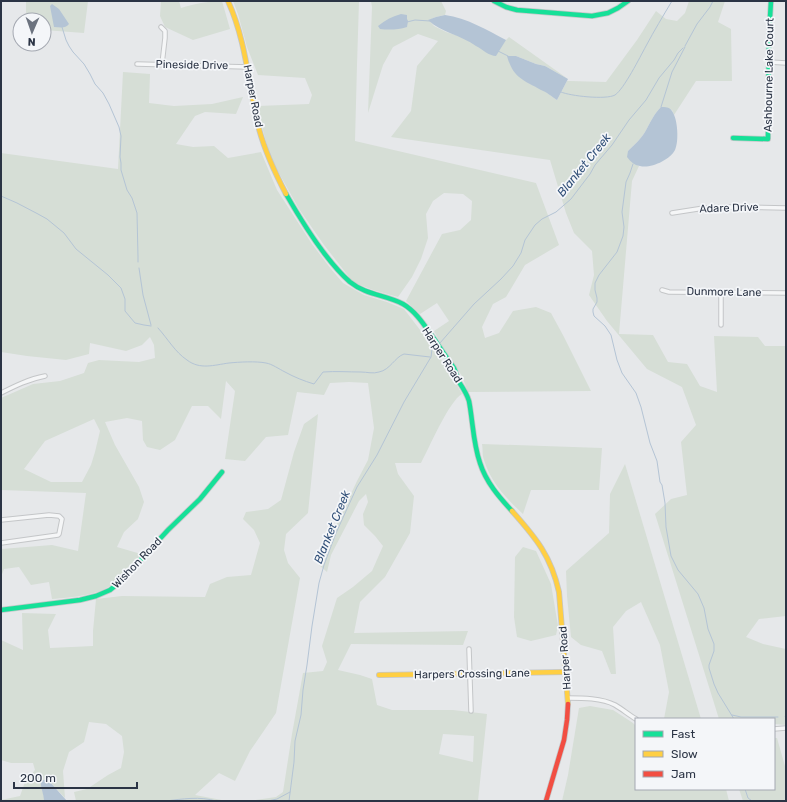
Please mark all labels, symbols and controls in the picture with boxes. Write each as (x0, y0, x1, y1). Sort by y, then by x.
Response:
north arrow (12, 12, 52, 52)
street label: Ashbourne Lake Court (762, 17, 777, 132)
text: N (27, 35, 36, 48)
street label: Pineside Drive (156, 58, 228, 72)
street label: Harper Road (241, 64, 265, 128)
water label: Blanket Creek (554, 130, 614, 200)
street label: Adare Drive (699, 200, 759, 216)
street label: Dunmore Lane (686, 285, 762, 299)
street label: Harper Road (419, 325, 465, 385)
water label: Blanket Creek (311, 488, 353, 566)
street label: Wishon Road (110, 535, 164, 591)
street label: Harper Road (556, 626, 574, 690)
street label: Harpers Crossing Lane (414, 666, 530, 682)
legend (635, 718, 775, 790)
text: Fast (671, 727, 695, 741)
text: Slow (671, 747, 698, 761)
scale bar (14, 764, 137, 790)
text: Jam (671, 767, 696, 781)
text: 200 m (20, 771, 56, 785)

